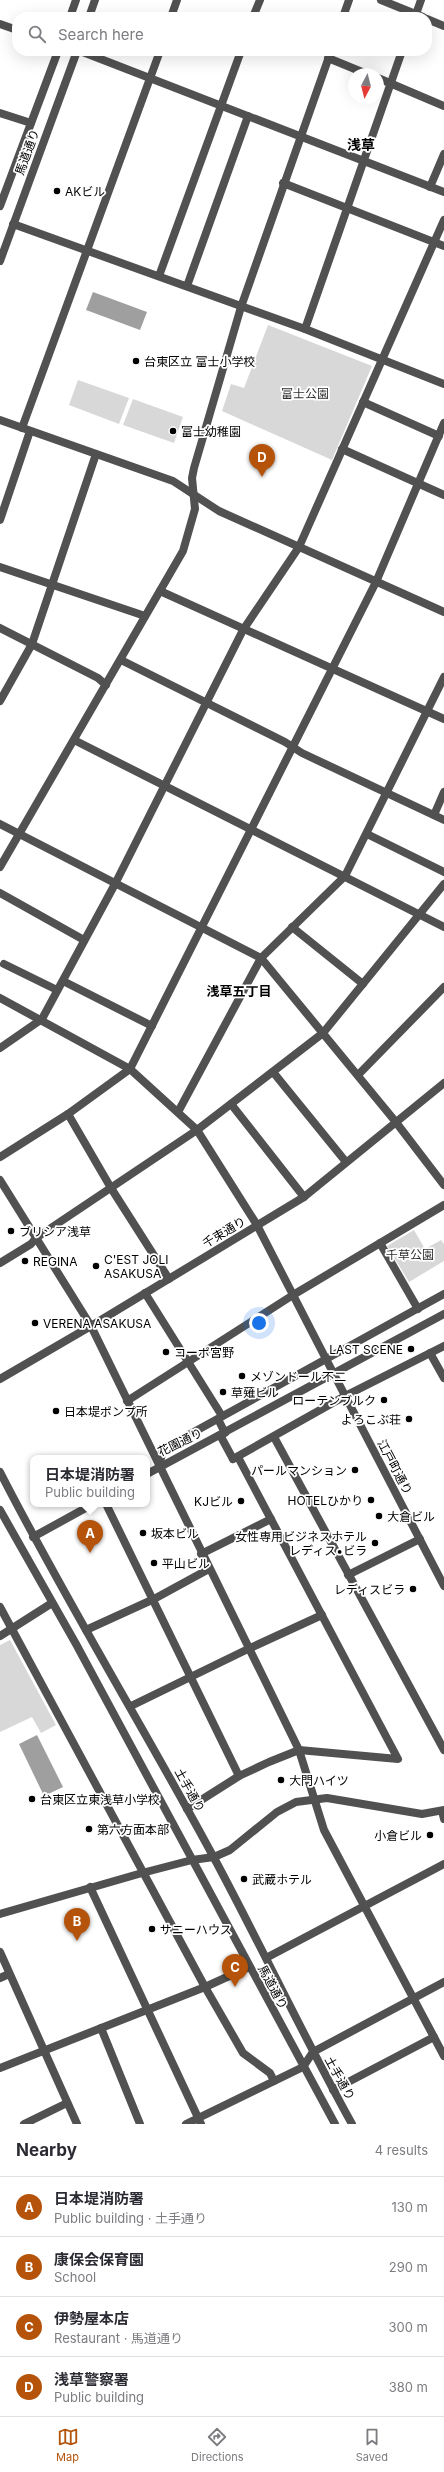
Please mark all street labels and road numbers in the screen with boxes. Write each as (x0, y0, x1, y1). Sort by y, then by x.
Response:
street label: 馬道通り (12, 127, 42, 177)
street label: 千束通り (200, 1213, 248, 1251)
street label: 花園通り (155, 1425, 205, 1459)
street label: 江戸町通り (374, 1437, 416, 1497)
street label: 土手通り (172, 1765, 208, 1815)
street label: 馬道通り (255, 1962, 291, 2012)
street label: 土手通り (322, 2053, 358, 2103)

